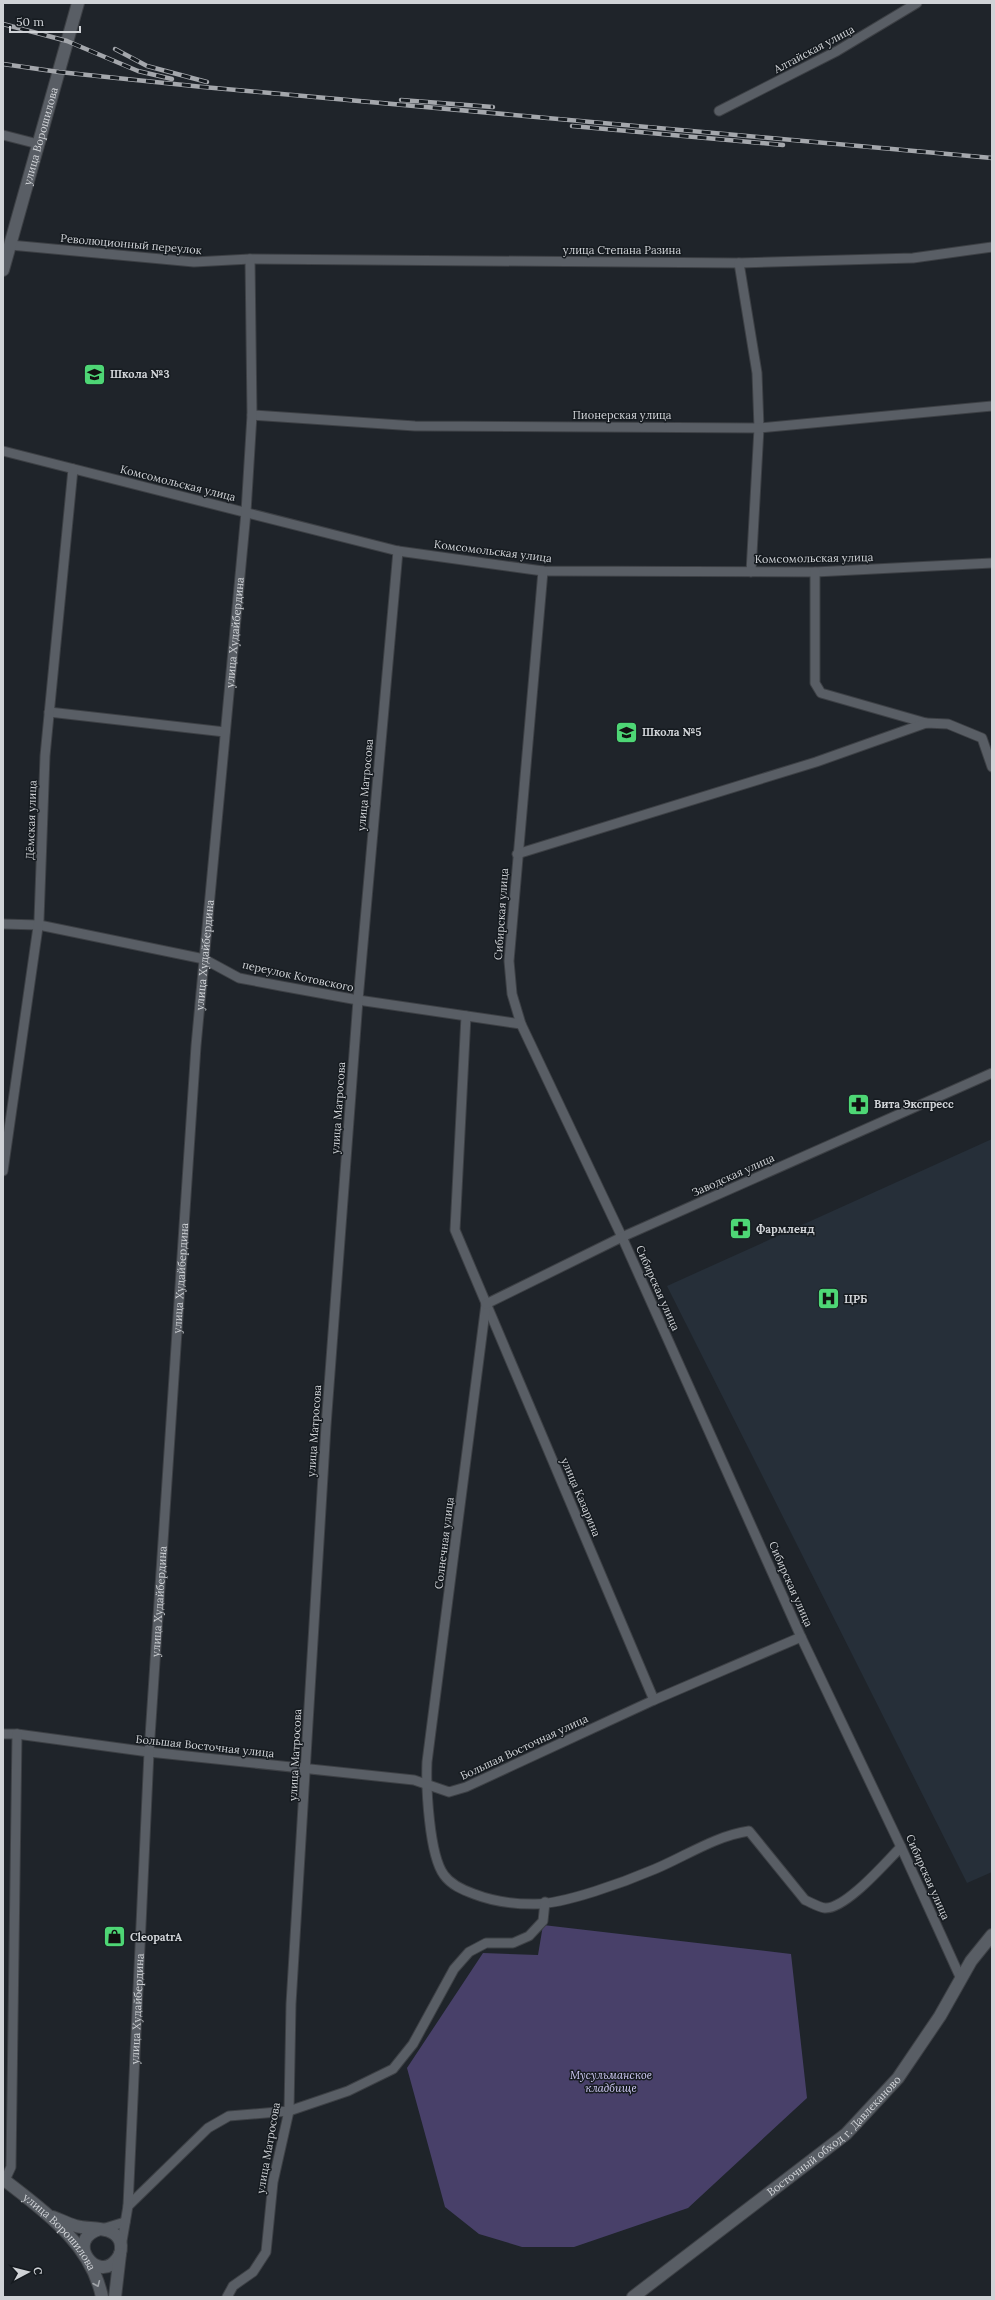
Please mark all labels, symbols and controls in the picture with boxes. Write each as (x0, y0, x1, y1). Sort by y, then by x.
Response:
scale bar (10, 8, 80, 34)
text: 50 m (16, 14, 44, 29)
street label: Алтайская улица (770, 22, 857, 77)
street label: улица Ворошилова (20, 85, 61, 187)
street label: Революционный переулок (60, 231, 202, 257)
street label: улица Степана Разина (563, 243, 681, 257)
school or university icon: Школа №3 (81, 361, 107, 387)
place label: Школа №3 (110, 367, 170, 381)
street label: Пионерская улица (573, 408, 672, 422)
street label: Комсомольская улица (119, 462, 238, 504)
street label: Комсомольская улица (433, 537, 553, 565)
street label: Комсомольская улица (755, 550, 874, 566)
street label: улица Худайбердина (223, 576, 247, 688)
school or university icon: Школа №5 (613, 719, 639, 745)
place label: Школа №5 (642, 725, 701, 739)
street label: улица Матросова (354, 738, 376, 832)
street label: Дёмская улица (23, 780, 39, 860)
street label: Сибирская улица (491, 867, 511, 960)
street label: улица Худайбердина (192, 899, 217, 1011)
street label: переулок Котовского (241, 957, 355, 995)
street label: улица Матросова (328, 1061, 348, 1155)
pharmacy icon: Вита Экспресс (845, 1091, 871, 1117)
place label: Вита Экспресс (874, 1097, 954, 1111)
street label: Заводская улица (689, 1150, 777, 1200)
pharmacy icon: Фармленд (728, 1216, 754, 1242)
street label: улица Худайбердина (170, 1222, 191, 1334)
place label: Фармленд (756, 1222, 815, 1236)
street label: Сибирская улица (633, 1243, 683, 1333)
hospital icon: ЦРБ (816, 1286, 842, 1312)
place label: ЦРБ (844, 1292, 867, 1306)
street label: улица Матросова (304, 1384, 324, 1478)
street label: улица Казарина (558, 1455, 604, 1539)
street label: Солнечная улица (431, 1496, 457, 1590)
street label: Сибирская улица (766, 1539, 816, 1629)
street label: улица Худайбердина (148, 1545, 170, 1657)
street label: улица Матросова (286, 1708, 304, 1801)
street label: Большая Восточная улица (458, 1711, 590, 1783)
street label: Большая Восточная улица (135, 1732, 275, 1760)
street label: Сибирская улица (903, 1832, 953, 1922)
shop icon: CleopatrA (101, 1924, 127, 1950)
place label: CleopatrA (130, 1930, 183, 1944)
street label: улица Худайбердина (128, 1953, 147, 2065)
park label: Мусульманское кладбище (570, 2068, 652, 2095)
street label: Восточный обход г. Давлеканово (764, 2073, 904, 2199)
street label: улица Матросова (253, 2101, 283, 2195)
street label: улица Ворошилова (20, 2190, 99, 2273)
north arrow (8, 2252, 48, 2292)
text: С (31, 2266, 45, 2276)
one-way arrow (93, 2281, 101, 2288)

